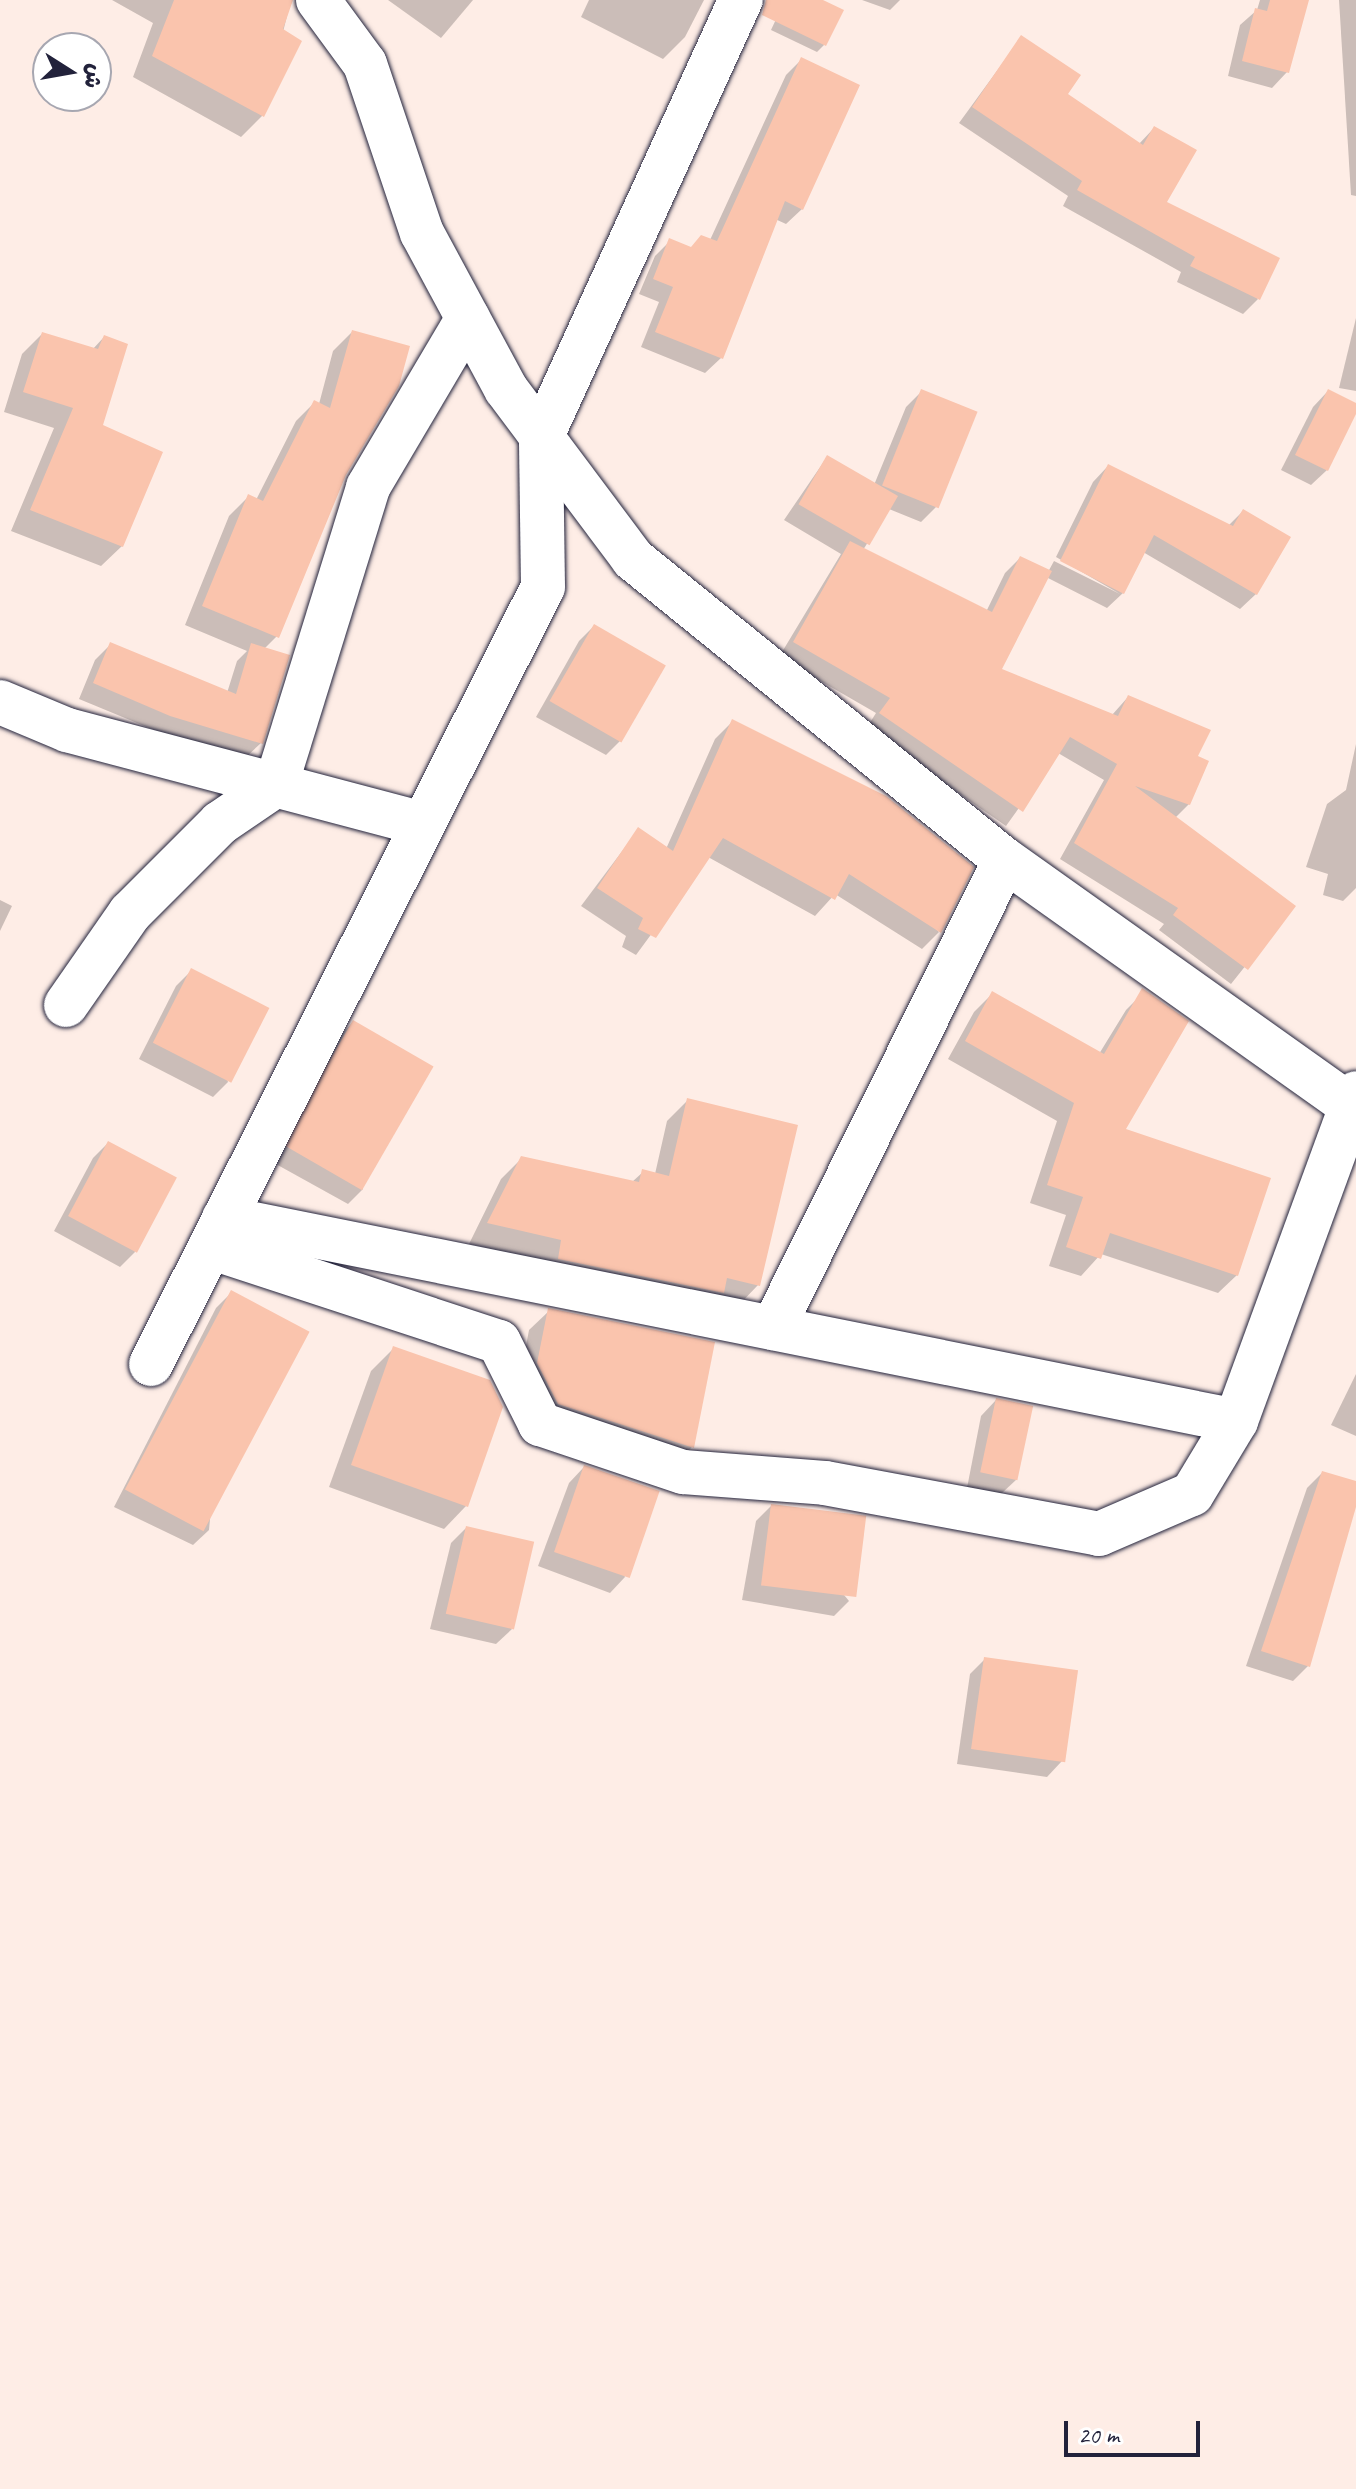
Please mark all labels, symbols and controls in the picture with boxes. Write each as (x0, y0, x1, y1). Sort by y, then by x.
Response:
north arrow (32, 32, 112, 112)
text: ش (78, 62, 110, 91)
scale bar (1068, 2405, 1204, 2455)
text: 20 m (1078, 2420, 1119, 2450)

